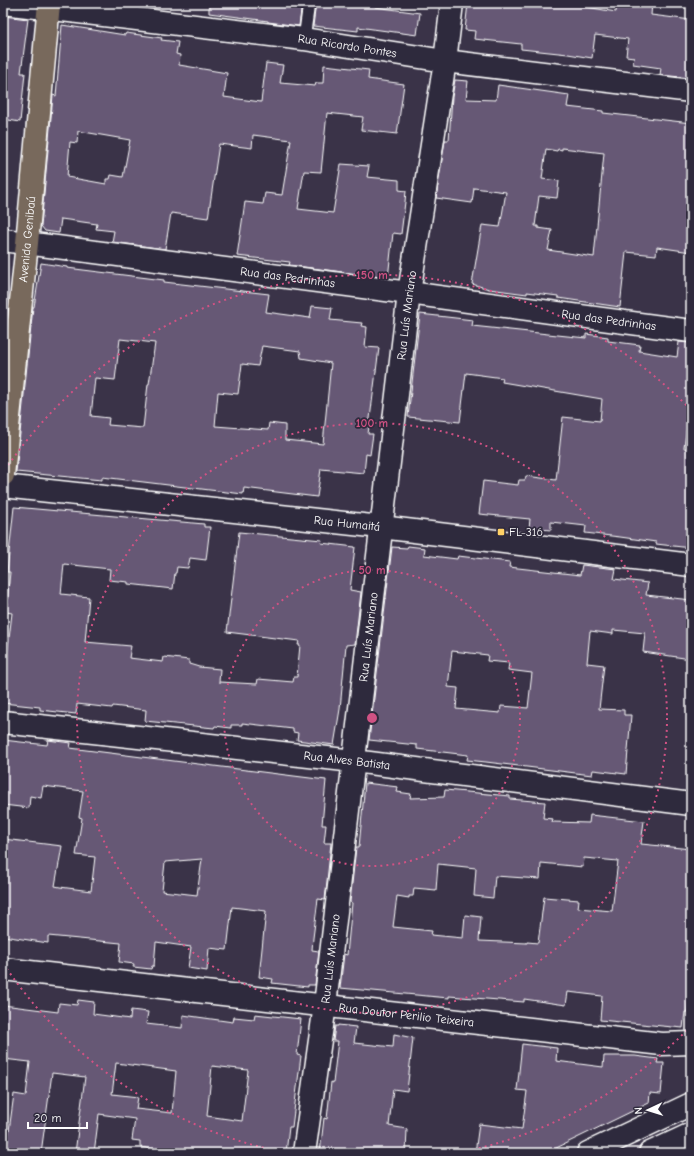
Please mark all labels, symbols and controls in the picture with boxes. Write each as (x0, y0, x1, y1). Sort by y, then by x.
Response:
street label: Rua Ricardo Pontes (297, 31, 398, 60)
street label: Avenida Genibaú (16, 196, 38, 283)
street label: Rua das Pedrinhas (239, 264, 336, 290)
text: 150 m (356, 268, 388, 282)
street label: Rua Luís Mariano (394, 269, 419, 361)
street label: Rua das Pedrinhas (560, 307, 657, 333)
text: 100 m (356, 416, 388, 430)
street label: Rua Humaitá (313, 513, 381, 534)
place label: FL-316 (509, 525, 543, 539)
marker: FL-316 (496, 527, 506, 537)
text: 50 m (358, 563, 386, 577)
street label: Rua Luís Mariano (356, 591, 381, 683)
centre of rings (365, 711, 379, 725)
street label: Rua Alves Batista (303, 748, 391, 773)
street label: Rua Luís Mariano (318, 913, 343, 1004)
street label: Rua Doutor Perilio Teixeira (338, 1000, 475, 1030)
north arrow (628, 1090, 668, 1130)
scale bar (28, 1104, 87, 1130)
text: N (632, 1107, 645, 1115)
text: 20 m (34, 1111, 62, 1125)

